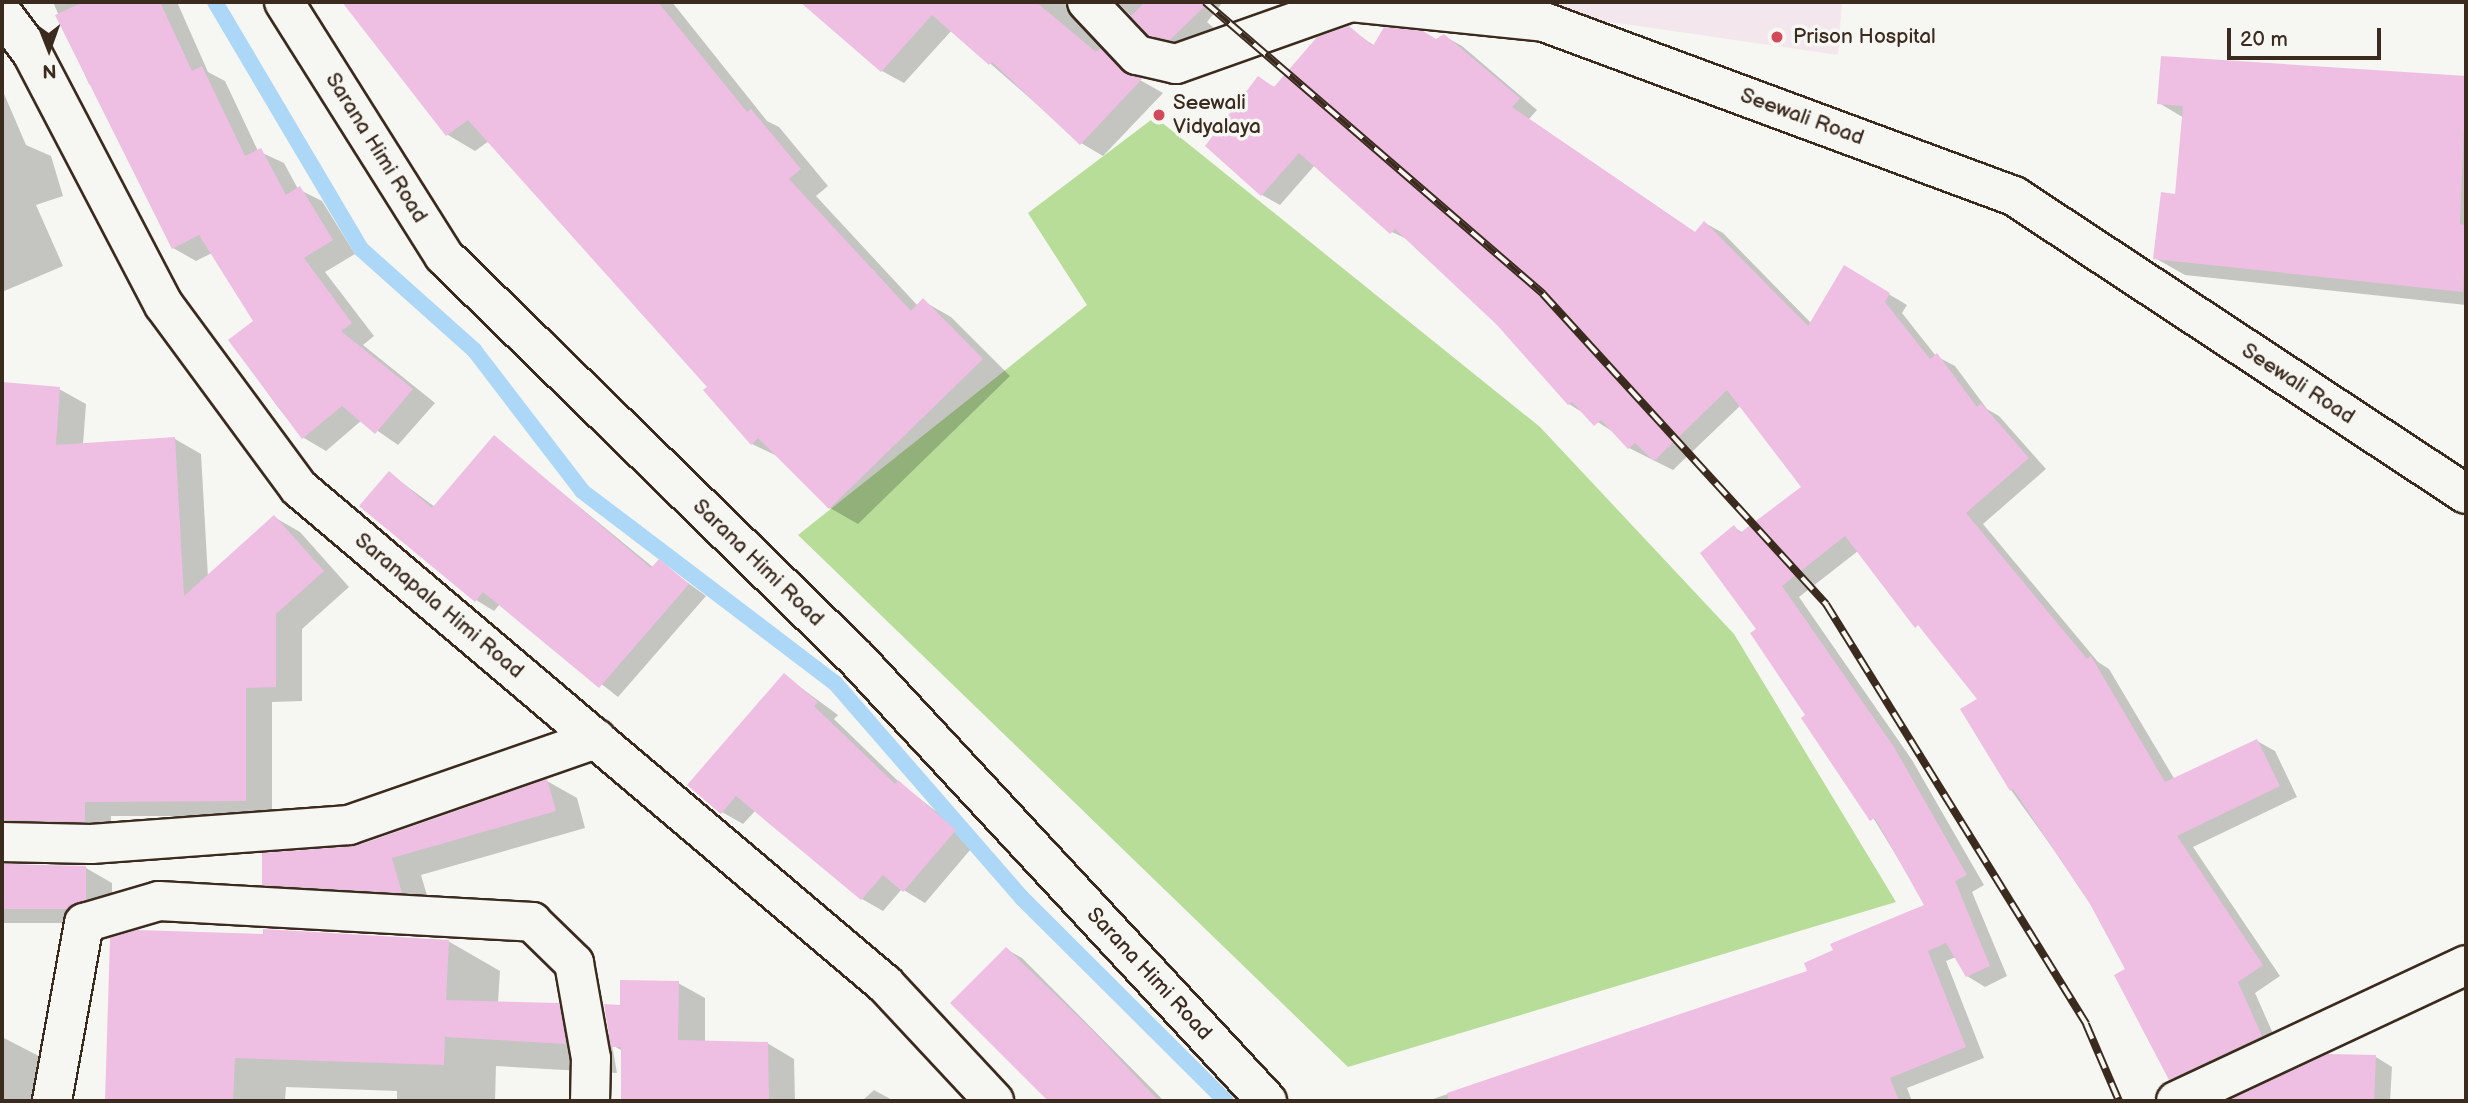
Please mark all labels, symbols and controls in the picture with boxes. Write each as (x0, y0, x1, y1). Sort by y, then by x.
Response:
north arrow (14, 14, 84, 84)
scale bar (2230, 14, 2384, 58)
place label: Prison Hospital (1793, 24, 1936, 50)
marker: Prison Hospital (1767, 27, 1787, 47)
text: 20 m (2240, 27, 2288, 52)
text: N (42, 59, 57, 82)
street label: Sarana Himi Road (320, 68, 432, 228)
street label: Seewali Road (1737, 83, 1867, 151)
place label: Seewali Vidyalaya (1173, 90, 1261, 140)
marker: Seewali Vidyalaya (1151, 107, 1167, 123)
street label: Seewali Road (2237, 338, 2359, 430)
street label: Sarana Himi Road (687, 494, 829, 632)
street label: Saranapala Himi Road (350, 528, 528, 684)
street label: Sarana Himi Road (1081, 902, 1217, 1046)

